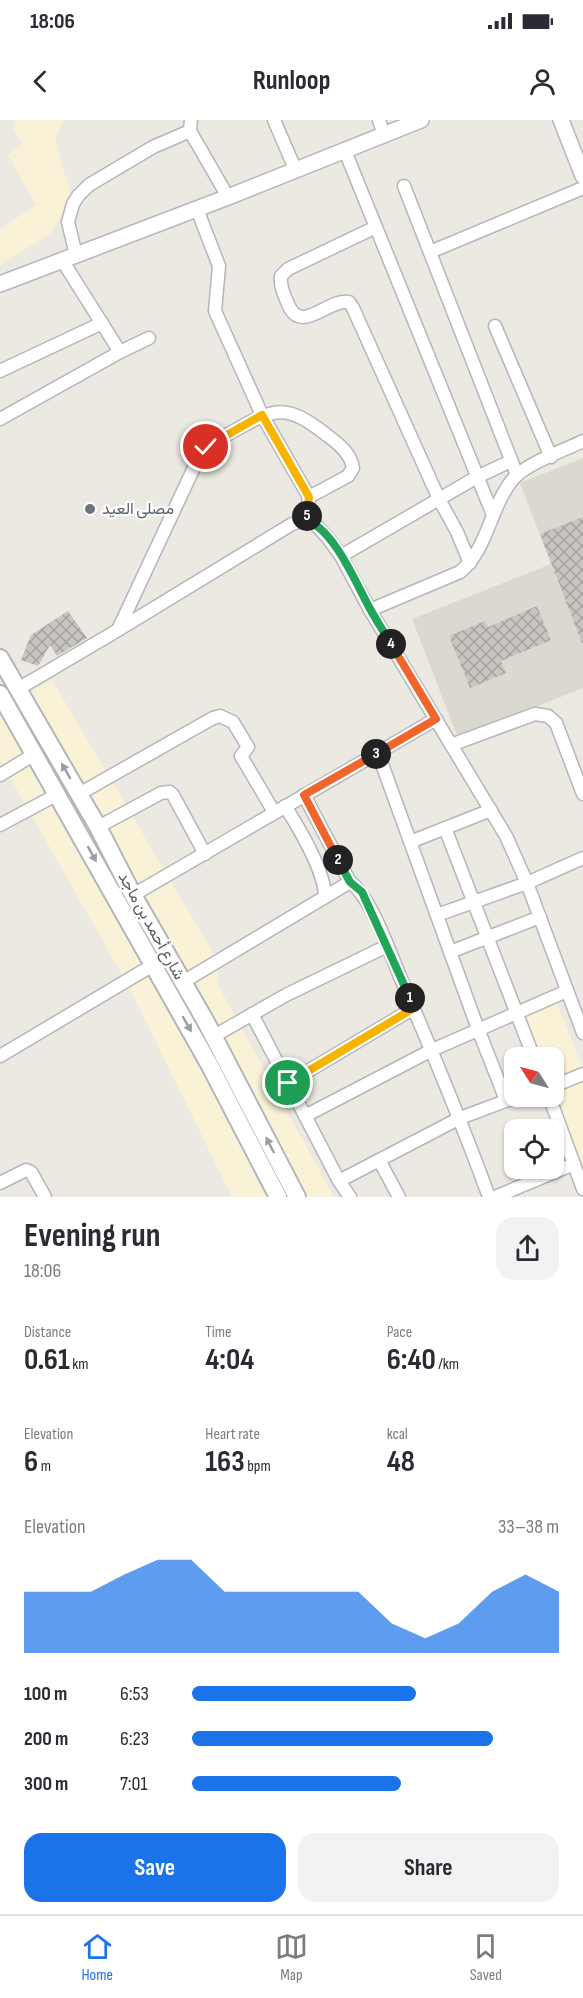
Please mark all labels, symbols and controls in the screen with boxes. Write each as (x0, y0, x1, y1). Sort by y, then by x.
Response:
text: 18:06 (30, 8, 75, 35)
icon: back (24, 65, 57, 98)
text: Runloop (253, 65, 330, 97)
icon: person (526, 65, 559, 98)
pin (180, 421, 231, 472)
icon: check (189, 430, 222, 463)
place label: مصلى العيد (102, 500, 174, 519)
pin: 5 (292, 501, 322, 531)
marker: مصلى العيد (83, 502, 97, 516)
text: 5 (303, 506, 311, 525)
pin: 4 (376, 629, 406, 659)
text: 4 (387, 634, 395, 653)
pin: 3 (361, 739, 391, 769)
text: 3 (372, 744, 380, 763)
one-way arrow (61, 763, 71, 780)
pin: 2 (323, 845, 353, 875)
one-way arrow (87, 846, 97, 863)
text: 2 (334, 850, 342, 869)
street label: شارع أحمد بن ماجد (113, 869, 188, 984)
pin: 1 (395, 983, 425, 1013)
text: 1 (407, 988, 413, 1007)
one-way arrow (181, 1016, 192, 1032)
north arrow (504, 1047, 564, 1107)
map controls (504, 1047, 564, 1179)
pin (262, 1057, 313, 1108)
icon: arrive (271, 1066, 304, 1099)
button: locate (504, 1119, 564, 1179)
one-way arrow (265, 1136, 275, 1153)
text: Evening run (24, 1216, 160, 1256)
button: share (496, 1217, 559, 1280)
text: 18:06 (24, 1259, 61, 1283)
text: Distance (24, 1323, 71, 1342)
text: Time (205, 1323, 232, 1342)
text: Pace (387, 1323, 412, 1342)
text: 0.61 (24, 1342, 70, 1378)
text: 4:04 (205, 1342, 254, 1378)
text: 6:40 (387, 1342, 436, 1378)
text: km (70, 1355, 89, 1374)
text: /km (436, 1355, 459, 1374)
text: Elevation (24, 1425, 73, 1444)
text: Heart rate (205, 1425, 260, 1444)
text: kcal (387, 1425, 408, 1444)
text: 6 (24, 1444, 38, 1480)
text: 163 (205, 1444, 245, 1480)
text: 48 (387, 1444, 415, 1480)
text: m (38, 1457, 51, 1476)
text: bpm (245, 1457, 271, 1476)
text: Elevation (24, 1515, 86, 1539)
text: 33–38 m (498, 1515, 559, 1539)
text: 100 m (24, 1682, 67, 1706)
text: 6:53 (120, 1682, 149, 1706)
text: 200 m (24, 1727, 68, 1751)
text: 6:23 (120, 1727, 149, 1751)
text: 300 m (24, 1772, 68, 1796)
text: 7:01 (120, 1772, 148, 1796)
button: Save (24, 1833, 286, 1902)
button: Share (298, 1833, 559, 1902)
tab: Home (81, 1930, 114, 1985)
tab: Map (275, 1930, 308, 1985)
tab: Saved (469, 1930, 502, 1985)

